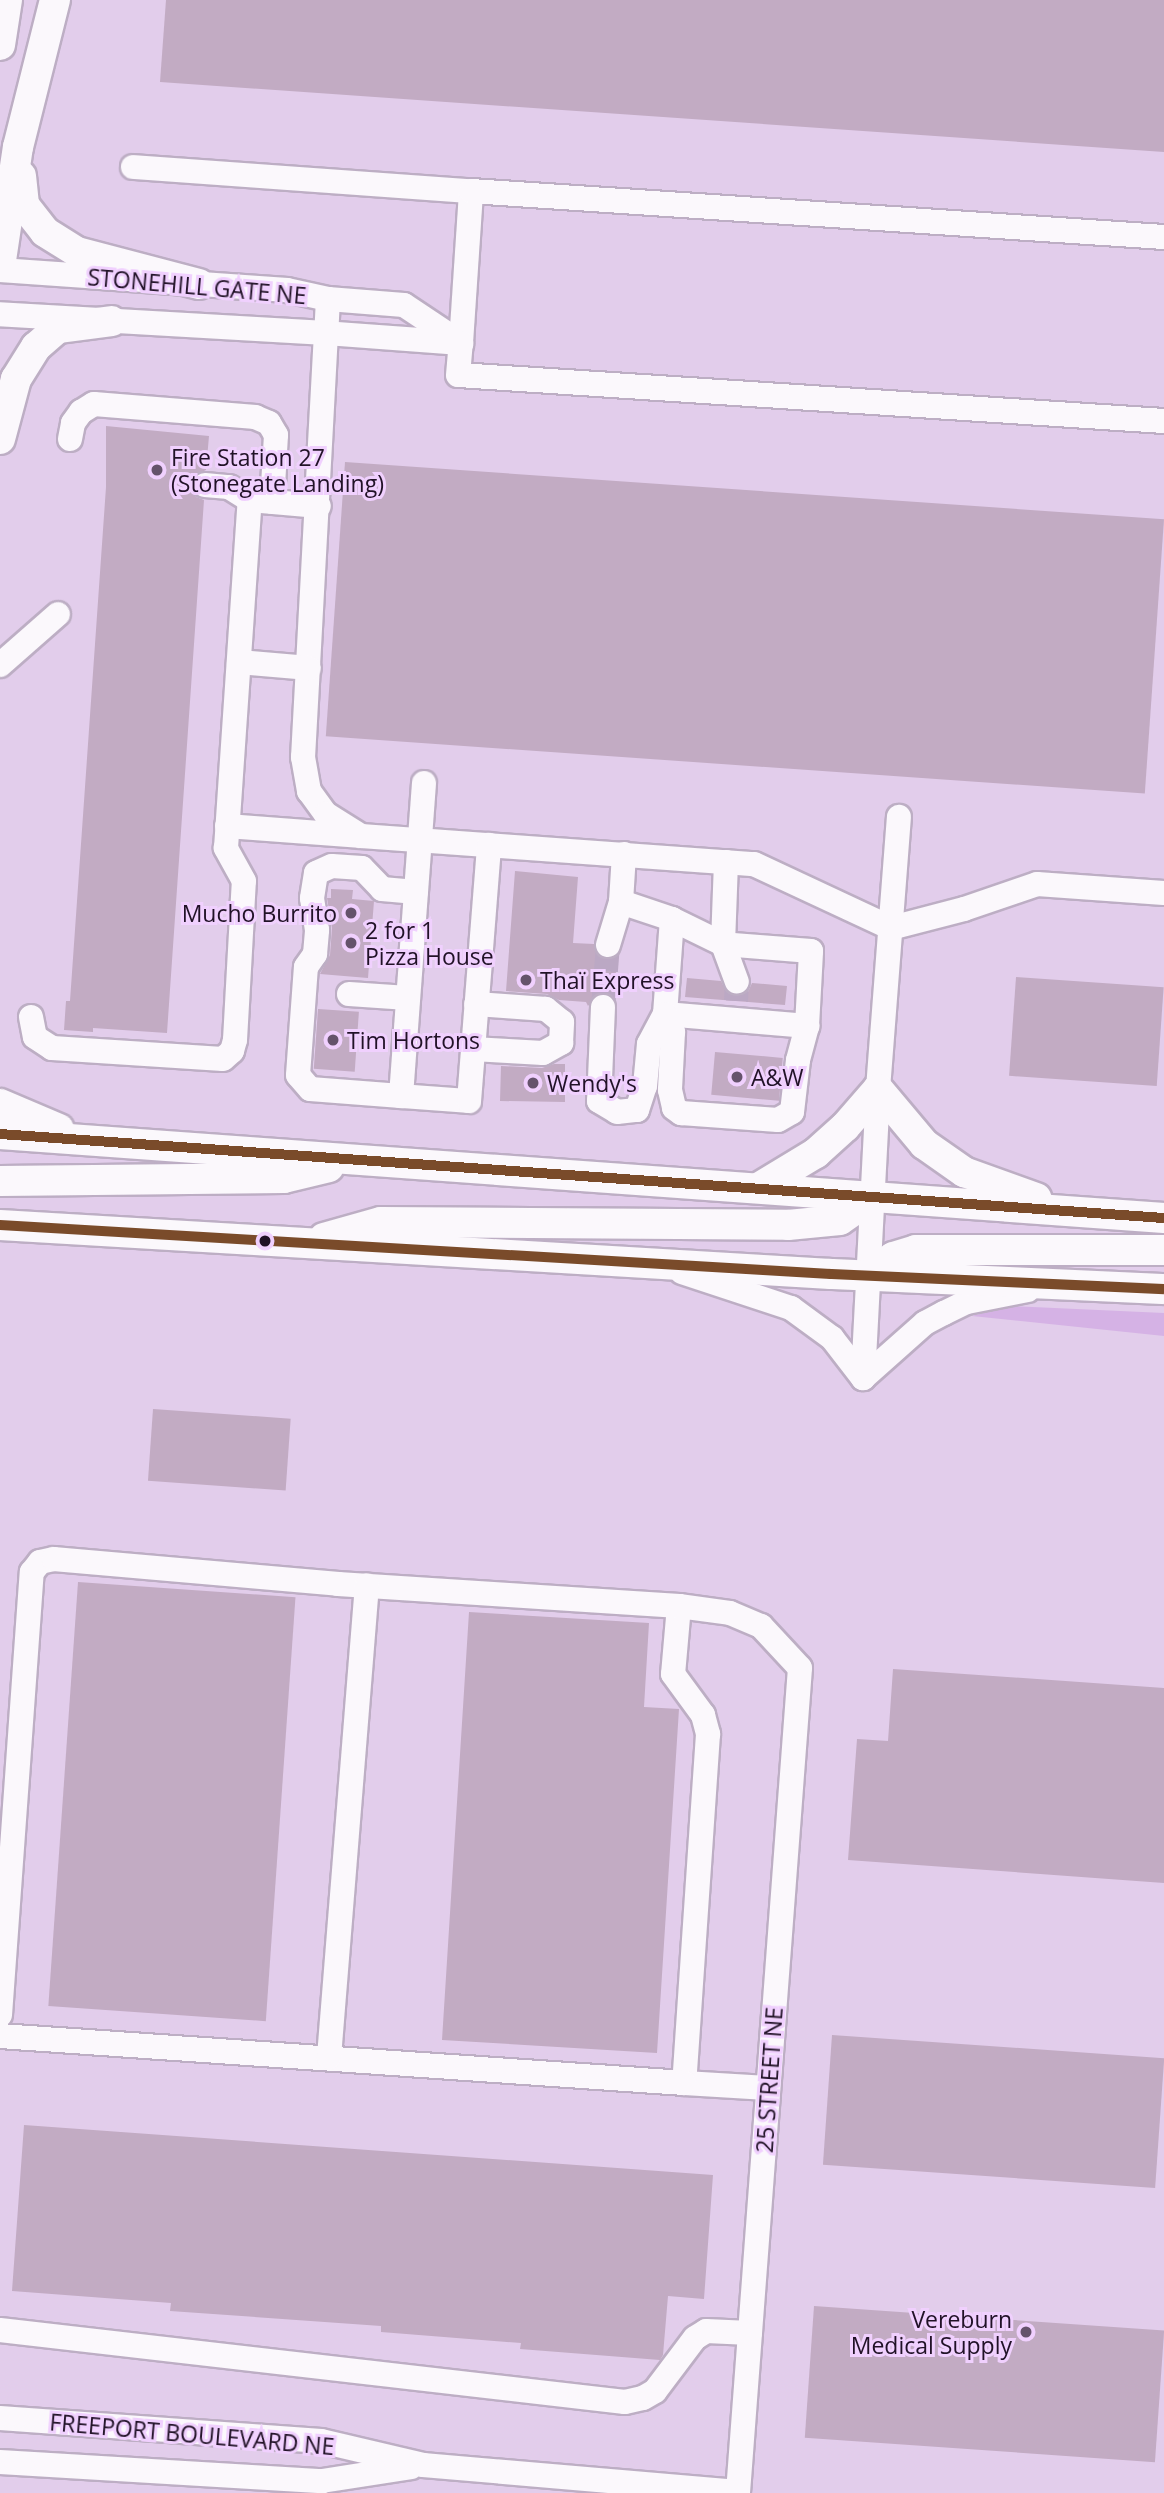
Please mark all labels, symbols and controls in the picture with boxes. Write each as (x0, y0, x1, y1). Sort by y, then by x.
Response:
street label: STONEHILL GATE NE (87, 263, 307, 309)
place label: Fire Station 27 (Stonegate Landing) (171, 443, 384, 497)
marker: Fire Station 27 (Stonegate Landing) (149, 462, 165, 478)
place label: Mucho Burrito (182, 899, 337, 927)
marker: Mucho Burrito (343, 905, 359, 921)
place label: 2 for 1 Pizza House (365, 916, 494, 970)
marker: 2 for 1 Pizza House (343, 935, 359, 951)
place label: Thaï Express (540, 966, 674, 994)
marker: Thaï Express (518, 972, 534, 988)
place label: Tim Hortons (347, 1026, 480, 1054)
marker: Tim Hortons (325, 1032, 341, 1048)
place label: A&W (751, 1063, 804, 1091)
place label: Wendy's (547, 1069, 637, 1097)
marker: A&W (729, 1069, 745, 1085)
marker: Wendy's (525, 1075, 541, 1091)
unlabelled marker (258, 1234, 272, 1248)
street label: 25 STREET NE (750, 2006, 788, 2154)
place label: Vereburn Medical Supply (851, 2305, 1012, 2359)
marker: Vereburn Medical Supply (1018, 2324, 1034, 2340)
street label: FREEPORT BOULEVARD NE (48, 2408, 336, 2460)

